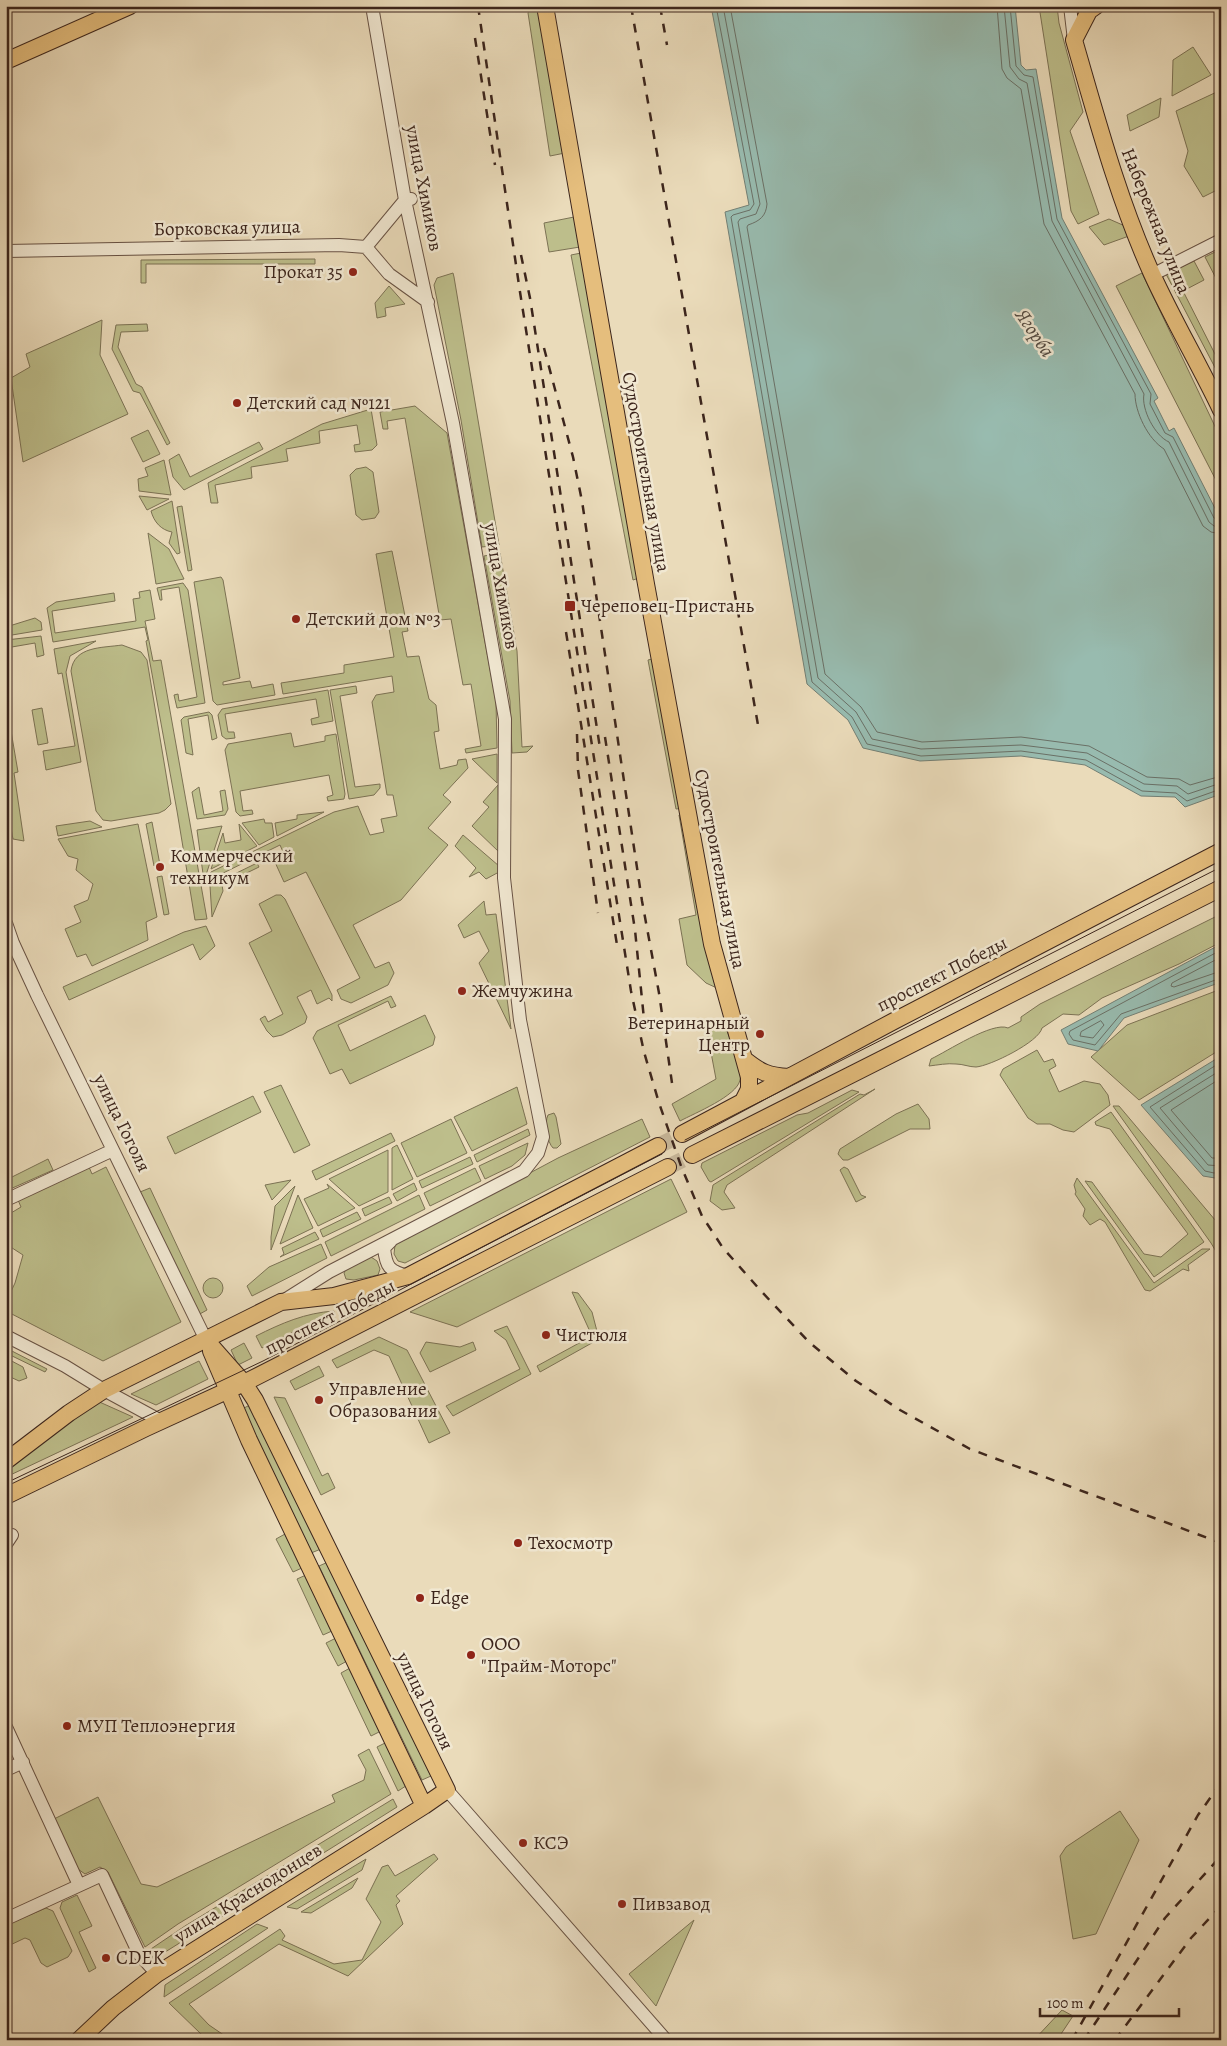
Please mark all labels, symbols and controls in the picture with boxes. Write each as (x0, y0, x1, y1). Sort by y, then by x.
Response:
street label: улица Химиков (399, 122, 449, 253)
street label: Набережная улица (1115, 144, 1197, 298)
street label: Борковская улица (153, 214, 301, 242)
place label: Прокат 35 (263, 259, 343, 285)
marker: Прокат 35 (347, 266, 359, 278)
water label: Ягорба (1008, 302, 1061, 363)
street label: Судостроительная улица (616, 370, 676, 574)
place label: Детский сад №121 (247, 390, 391, 416)
marker: Детский сад №121 (231, 397, 243, 409)
street label: улица Химиков (477, 520, 525, 651)
place label: Череповец-Пристань (581, 593, 754, 619)
marker: Череповец-Пристань (563, 599, 577, 613)
place label: Детский дом №3 (306, 606, 441, 632)
marker: Детский дом №3 (290, 613, 302, 625)
street label: Судостроительная улица (688, 767, 752, 971)
place label: Коммерческий техникум (170, 843, 293, 891)
marker: Коммерческий техникум (154, 861, 166, 873)
street label: проспект Победы (872, 930, 1012, 1018)
place label: Жемчужина (472, 978, 573, 1004)
marker: Жемчужина (456, 985, 468, 997)
place label: Ветеринарный Центр (627, 1010, 750, 1058)
marker: Ветеринарный Центр (754, 1028, 766, 1040)
street label: улица Гоголя (87, 1069, 157, 1176)
street label: проспект Победы (260, 1273, 400, 1361)
place label: Чистюля (556, 1322, 628, 1348)
marker: Чистюля (540, 1329, 552, 1341)
place label: Управление Образования (329, 1376, 438, 1424)
marker: Управление Образования (313, 1394, 325, 1406)
place label: Техосмотр (528, 1530, 613, 1556)
marker: Техосмотр (512, 1537, 524, 1549)
place label: Edge (430, 1585, 469, 1611)
marker: Edge (414, 1592, 426, 1604)
place label: ООО "Прайм-Моторс" (481, 1631, 617, 1679)
street label: улица Гоголя (390, 1647, 460, 1754)
marker: ООО "Прайм-Моторс" (465, 1649, 477, 1661)
place label: МУП Теплоэнергия (77, 1713, 236, 1739)
marker: МУП Теплоэнергия (61, 1720, 73, 1732)
place label: КСЭ (533, 1830, 568, 1856)
street label: улица Краснодонцев (168, 1837, 327, 1950)
marker: КСЭ (517, 1837, 529, 1849)
place label: Пивзавод (632, 1891, 710, 1917)
marker: Пивзавод (616, 1898, 628, 1910)
place label: CDEK (116, 1945, 164, 1971)
marker: CDEK (100, 1952, 112, 1964)
scale bar (1040, 1986, 1178, 2018)
text: 100 m (1047, 1993, 1084, 2013)

